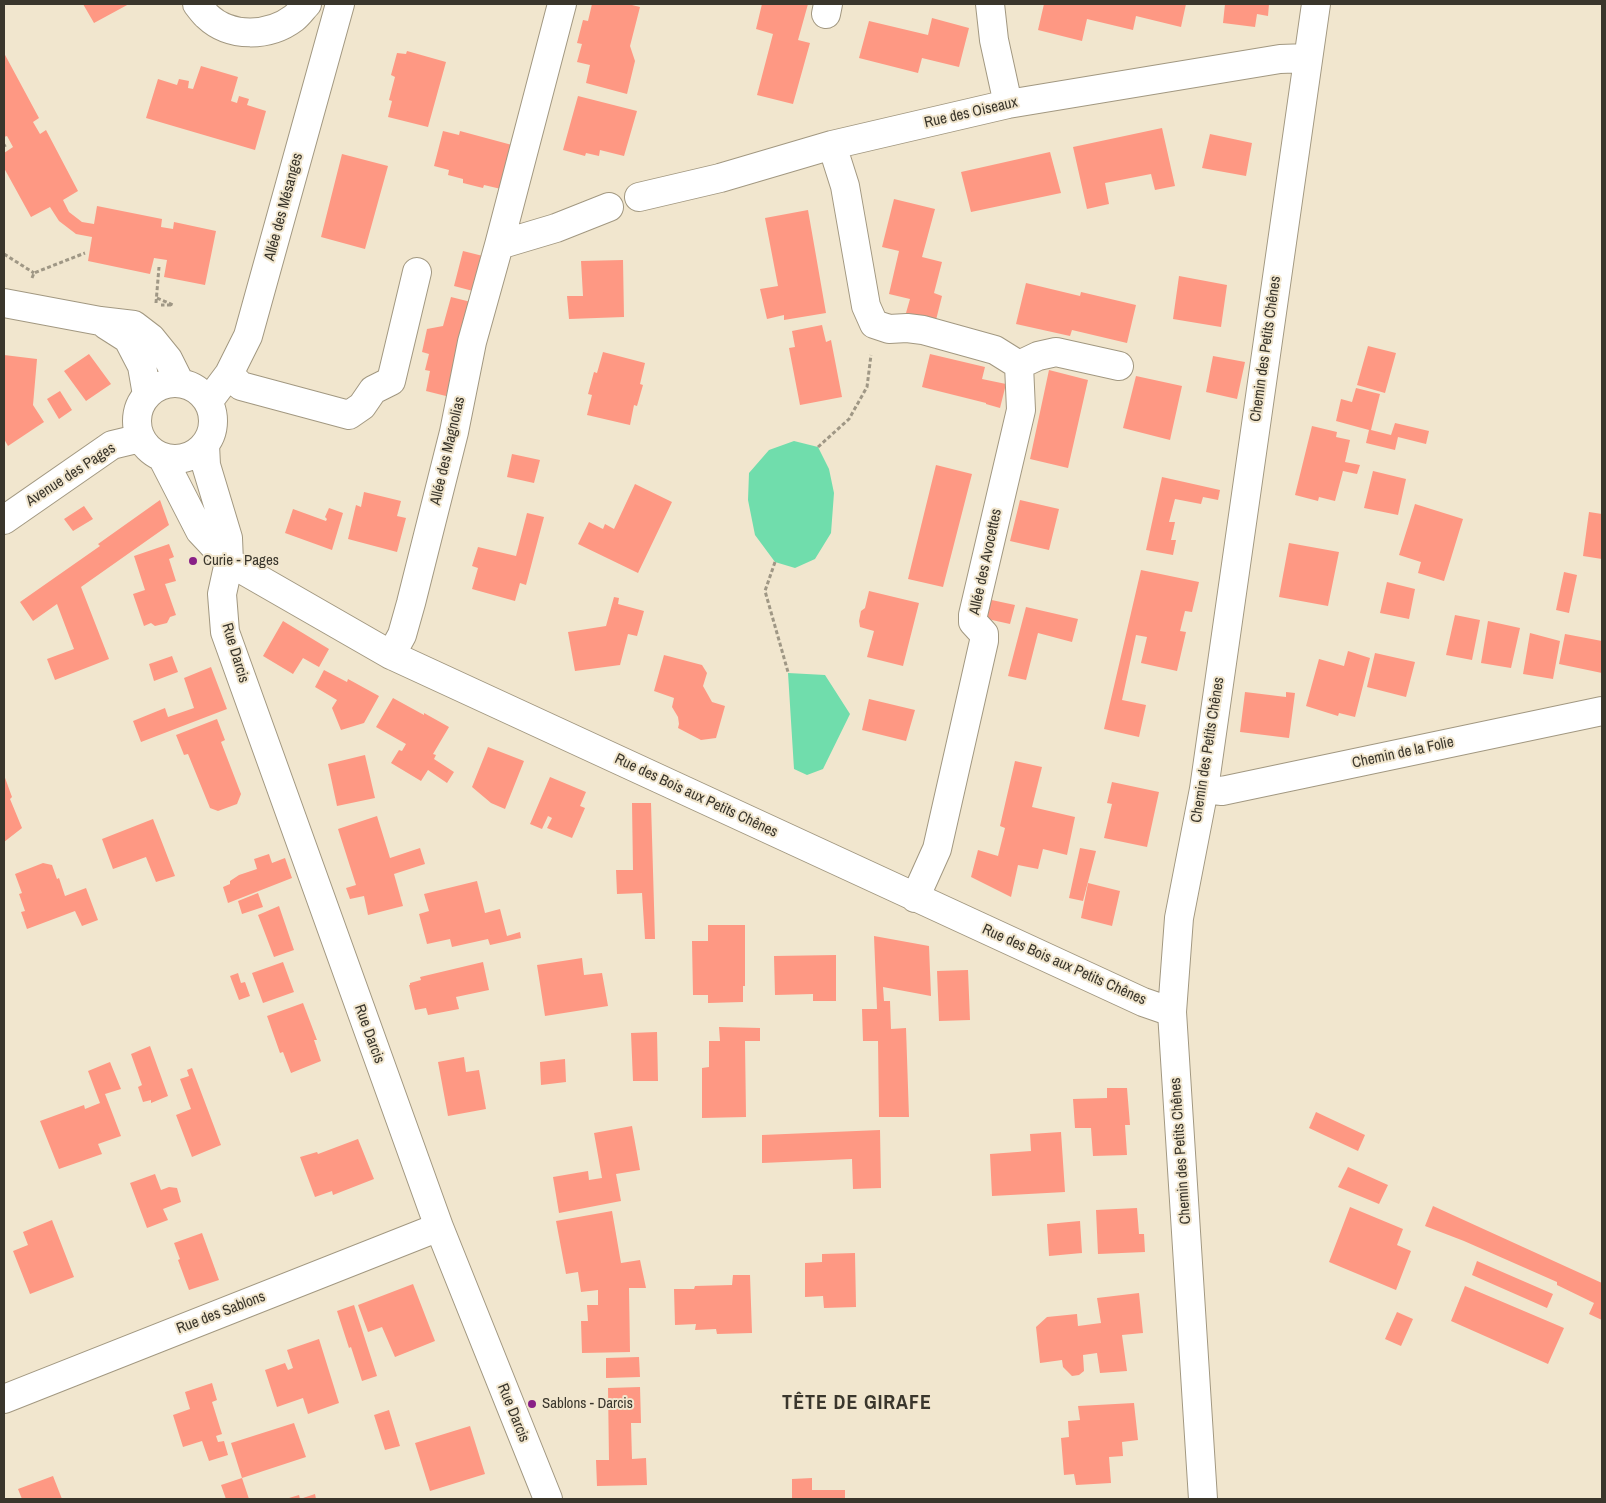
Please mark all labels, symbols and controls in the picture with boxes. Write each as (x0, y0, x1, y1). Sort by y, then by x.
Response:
street label: Rue des Oiseaux (923, 94, 1019, 132)
street label: Allée des Mésanges (261, 151, 307, 263)
street label: Chemin des Petits Chênes (1247, 275, 1285, 423)
street label: Allée des Magnolias (427, 395, 469, 507)
street label: Avenue des Pages (23, 439, 119, 511)
street label: Allée des Avocettes (966, 507, 1006, 617)
place label: Curie - Pages (203, 552, 279, 570)
marker: Curie - Pages (187, 555, 199, 567)
street label: Rue Darcis (217, 621, 253, 685)
street label: Chemin des Petits Chênes (1188, 676, 1228, 824)
street label: Chemin de la Folie (1351, 733, 1455, 773)
street label: Rue des Bois aux Petits Chênes (612, 750, 780, 842)
street label: Rue des Bois aux Petits Chênes (979, 921, 1149, 1009)
street label: Rue Darcis (350, 1002, 388, 1066)
street label: Chemin des Petits Chênes (1167, 1077, 1195, 1225)
street label: Rue des Sablons (174, 1288, 268, 1338)
street label: Rue Darcis (493, 1381, 533, 1445)
district label: TÊTE DE GIRAFE (780, 1392, 934, 1416)
place label: Sablons - Darcis (542, 1395, 633, 1413)
marker: Sablons - Darcis (526, 1398, 538, 1410)

